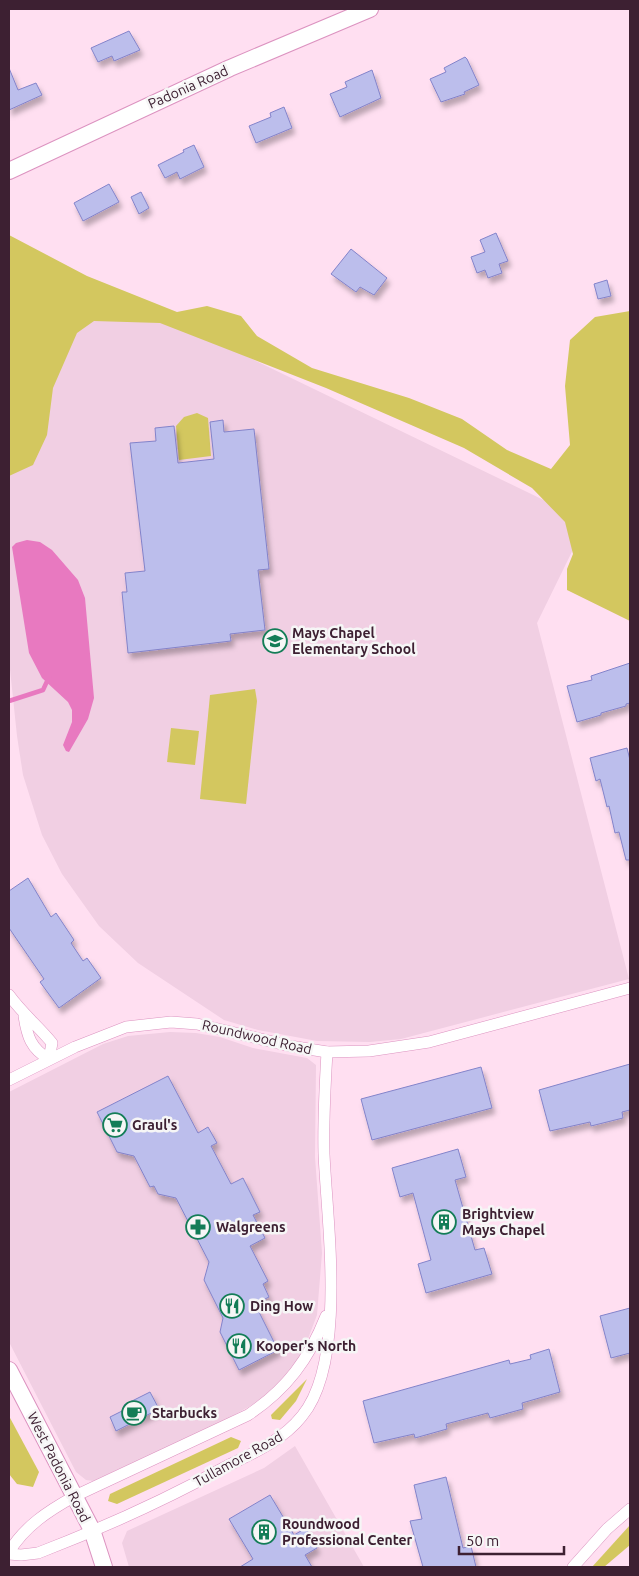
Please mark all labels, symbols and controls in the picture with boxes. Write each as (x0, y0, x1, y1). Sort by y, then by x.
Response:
street label: Padonia Road (146, 62, 230, 112)
place label: Mays Chapel Elementary School (292, 625, 415, 657)
school or university icon: Mays Chapel Elementary School (262, 628, 288, 654)
street label: Roundwood Road (201, 1017, 313, 1057)
supermarket icon: Graul's (102, 1112, 128, 1138)
place label: Graul's (132, 1117, 178, 1133)
place label: Brightview Mays Chapel (462, 1206, 545, 1238)
building icon: Brightview Mays Chapel (431, 1209, 457, 1235)
pharmacy icon: Walgreens (185, 1214, 211, 1240)
place label: Walgreens (216, 1219, 286, 1235)
restaurant icon: Ding How (219, 1293, 245, 1319)
place label: Ding How (250, 1298, 313, 1314)
restaurant icon: Kooper's North (226, 1333, 252, 1359)
place label: Kooper's North (256, 1338, 356, 1354)
cafe icon: Starbucks (121, 1400, 147, 1426)
place label: Starbucks (152, 1405, 217, 1421)
street label: West Padonia Road (24, 1409, 94, 1525)
street label: Tullamore Road (191, 1428, 285, 1490)
place label: Roundwood Professional Center (282, 1516, 413, 1548)
building icon: Roundwood Professional Center (251, 1519, 277, 1545)
scale bar (459, 1524, 564, 1556)
text: 50 m (466, 1532, 499, 1549)

